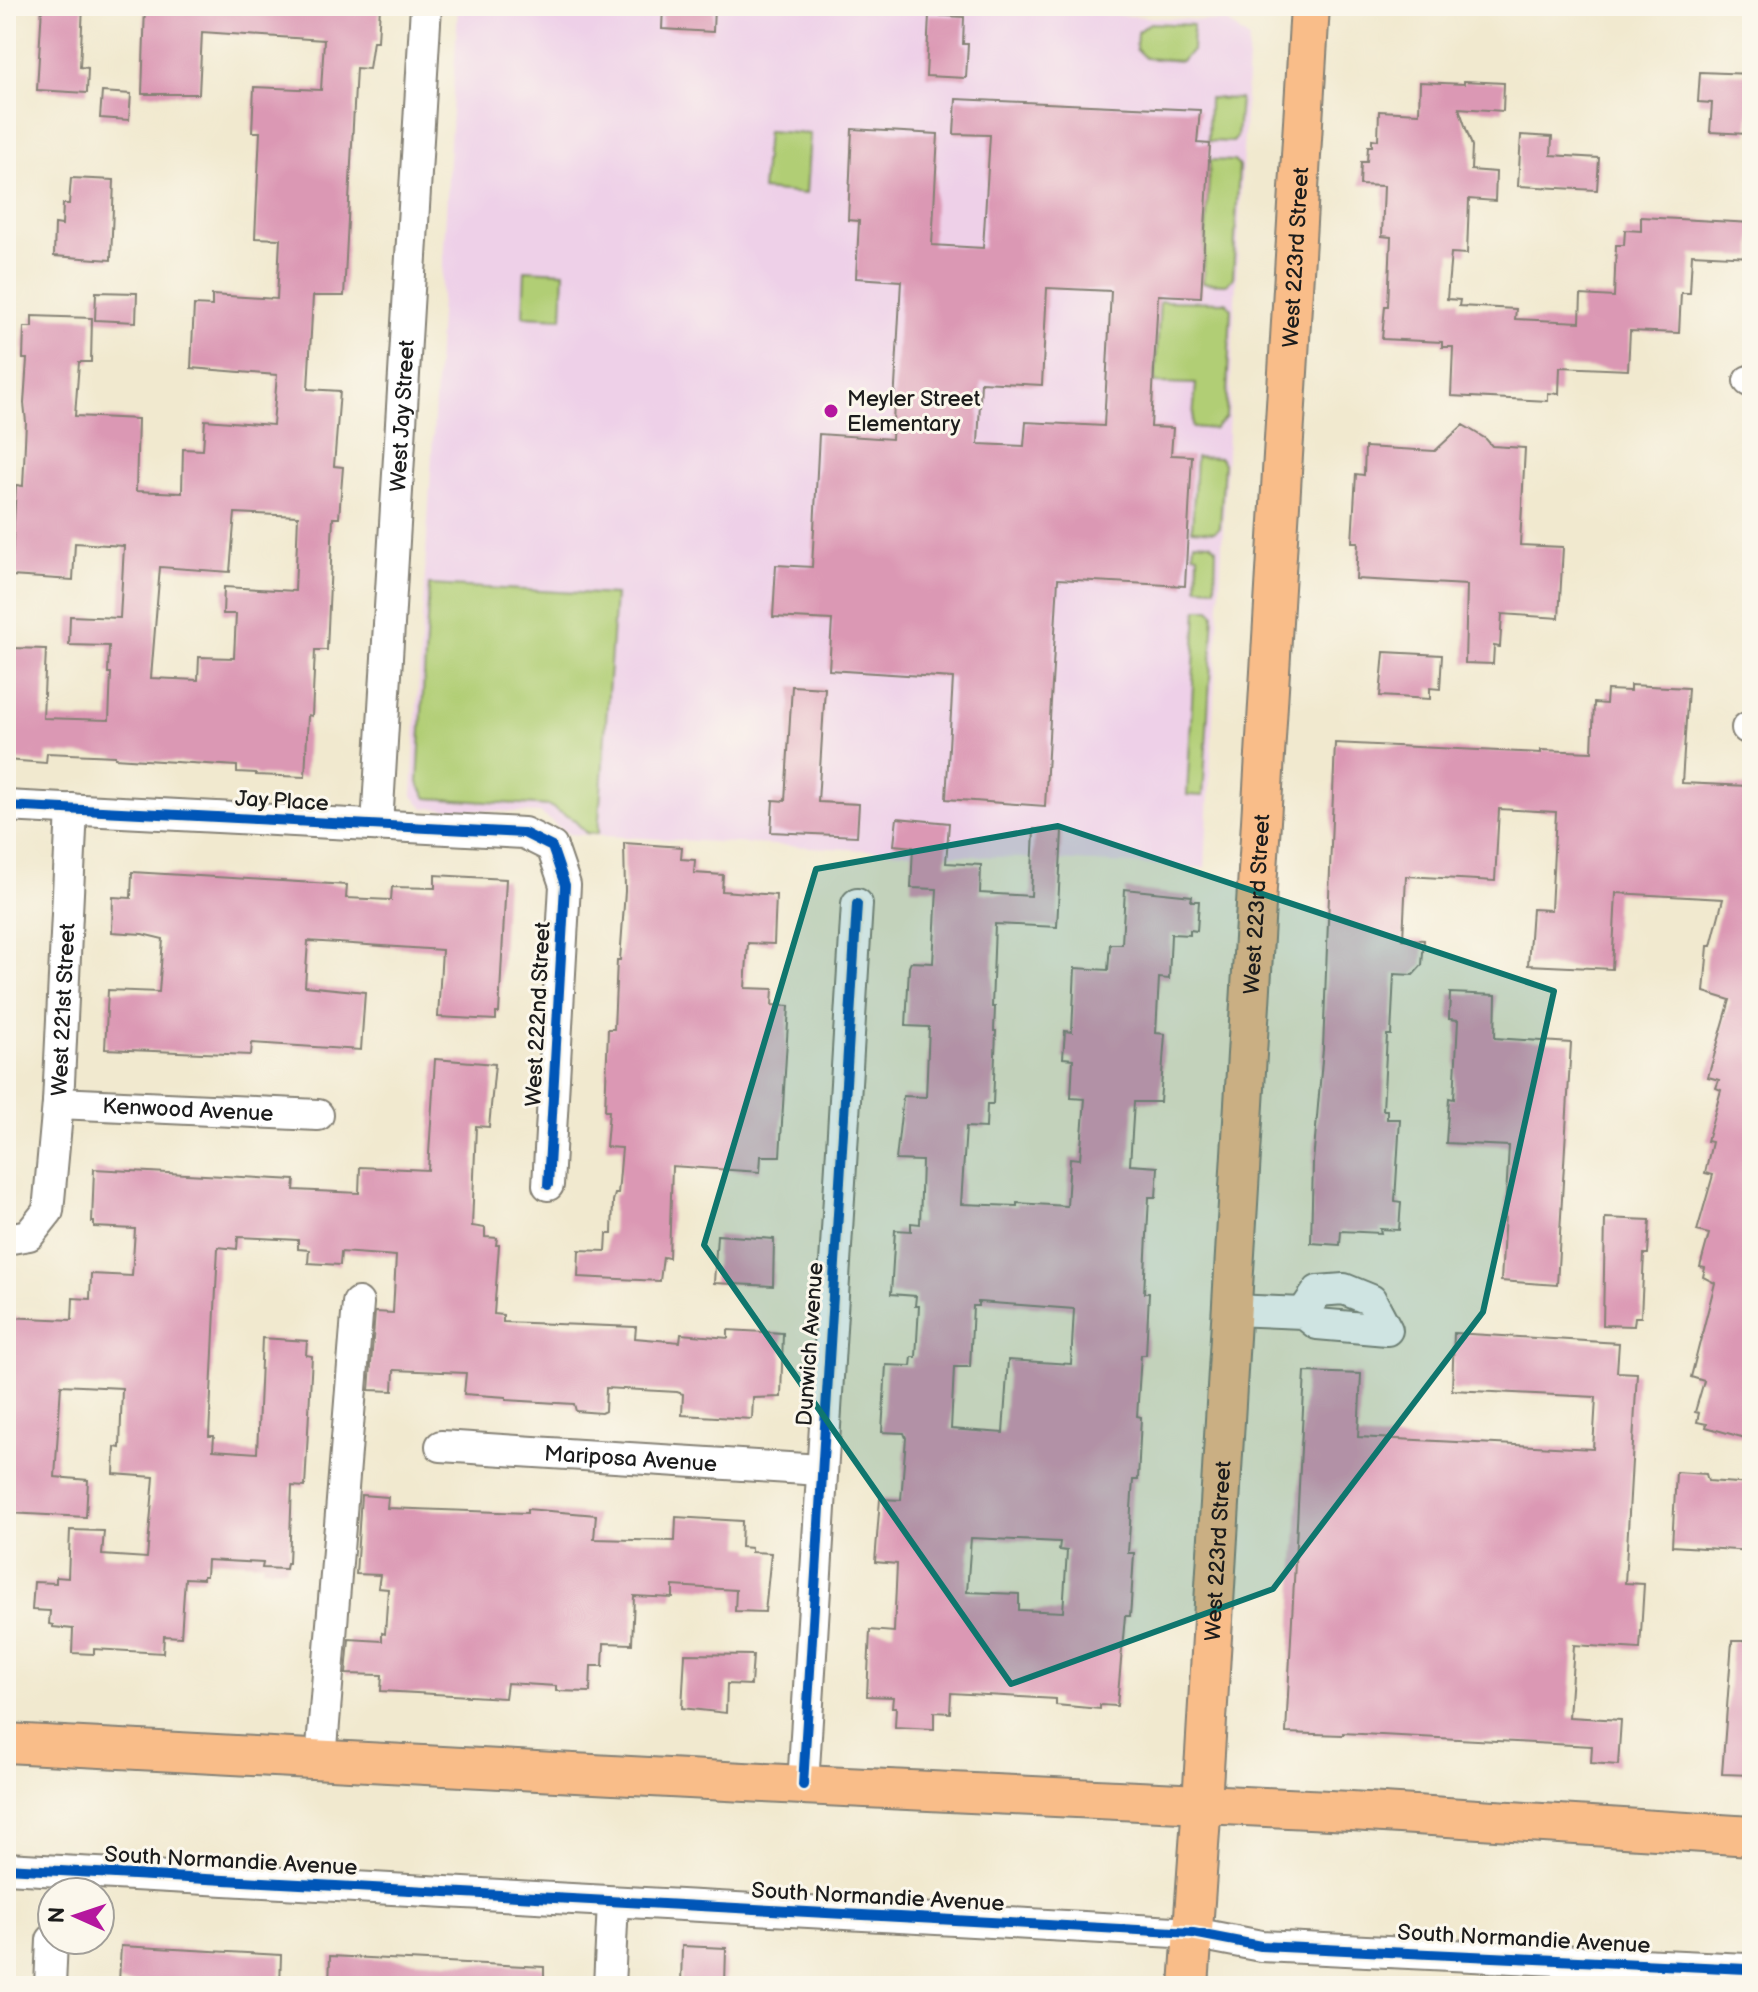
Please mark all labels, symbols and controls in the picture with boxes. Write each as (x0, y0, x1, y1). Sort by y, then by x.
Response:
street label: West 223rd Street (1278, 166, 1315, 348)
street label: West Jay Street (385, 339, 421, 493)
place label: Meyler Street Elementary (847, 386, 981, 438)
marker: Meyler Street Elementary (822, 402, 840, 420)
street label: Jay Place (234, 786, 329, 817)
street label: West 223rd Street (1239, 813, 1276, 995)
street label: West 222nd Street (520, 921, 557, 1107)
street label: West 221st Street (46, 922, 82, 1097)
street label: Kenwood Avenue (102, 1093, 274, 1128)
street label: Dunwich Avenue (791, 1261, 830, 1427)
street label: Mariposa Avenue (543, 1441, 718, 1478)
street label: West 223rd Street (1200, 1460, 1238, 1642)
street label: South Normandie Avenue (104, 1841, 358, 1882)
north arrow (36, 1876, 116, 1956)
street label: South Normandie Avenue (751, 1877, 1005, 1918)
text: N (44, 1906, 71, 1924)
street label: South Normandie Avenue (1397, 1919, 1651, 1960)

